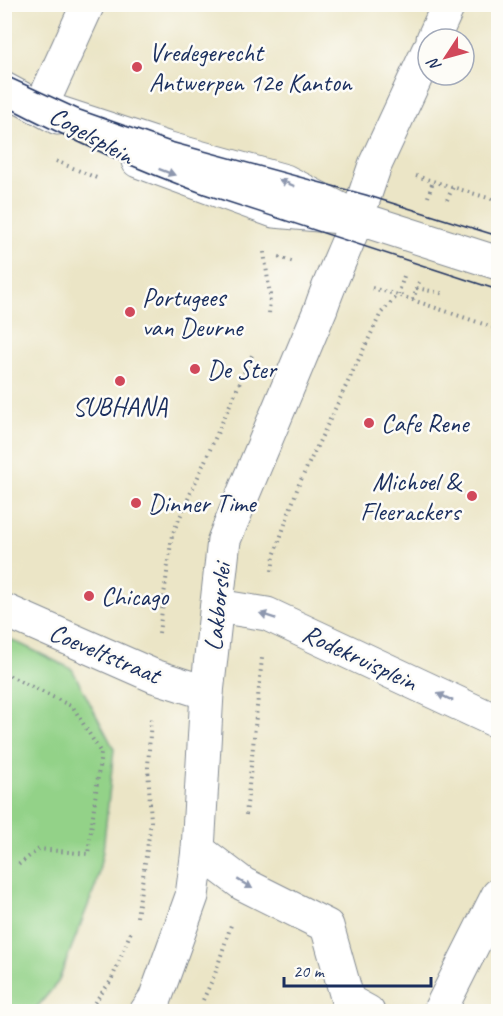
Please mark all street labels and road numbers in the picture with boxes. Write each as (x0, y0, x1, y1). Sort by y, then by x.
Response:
street label: Cogelsplein (44, 99, 141, 173)
street label: Lakborslei (196, 558, 239, 653)
street label: Coeveltstraat (44, 615, 167, 692)
street label: Rodekruisplein (297, 617, 424, 699)

